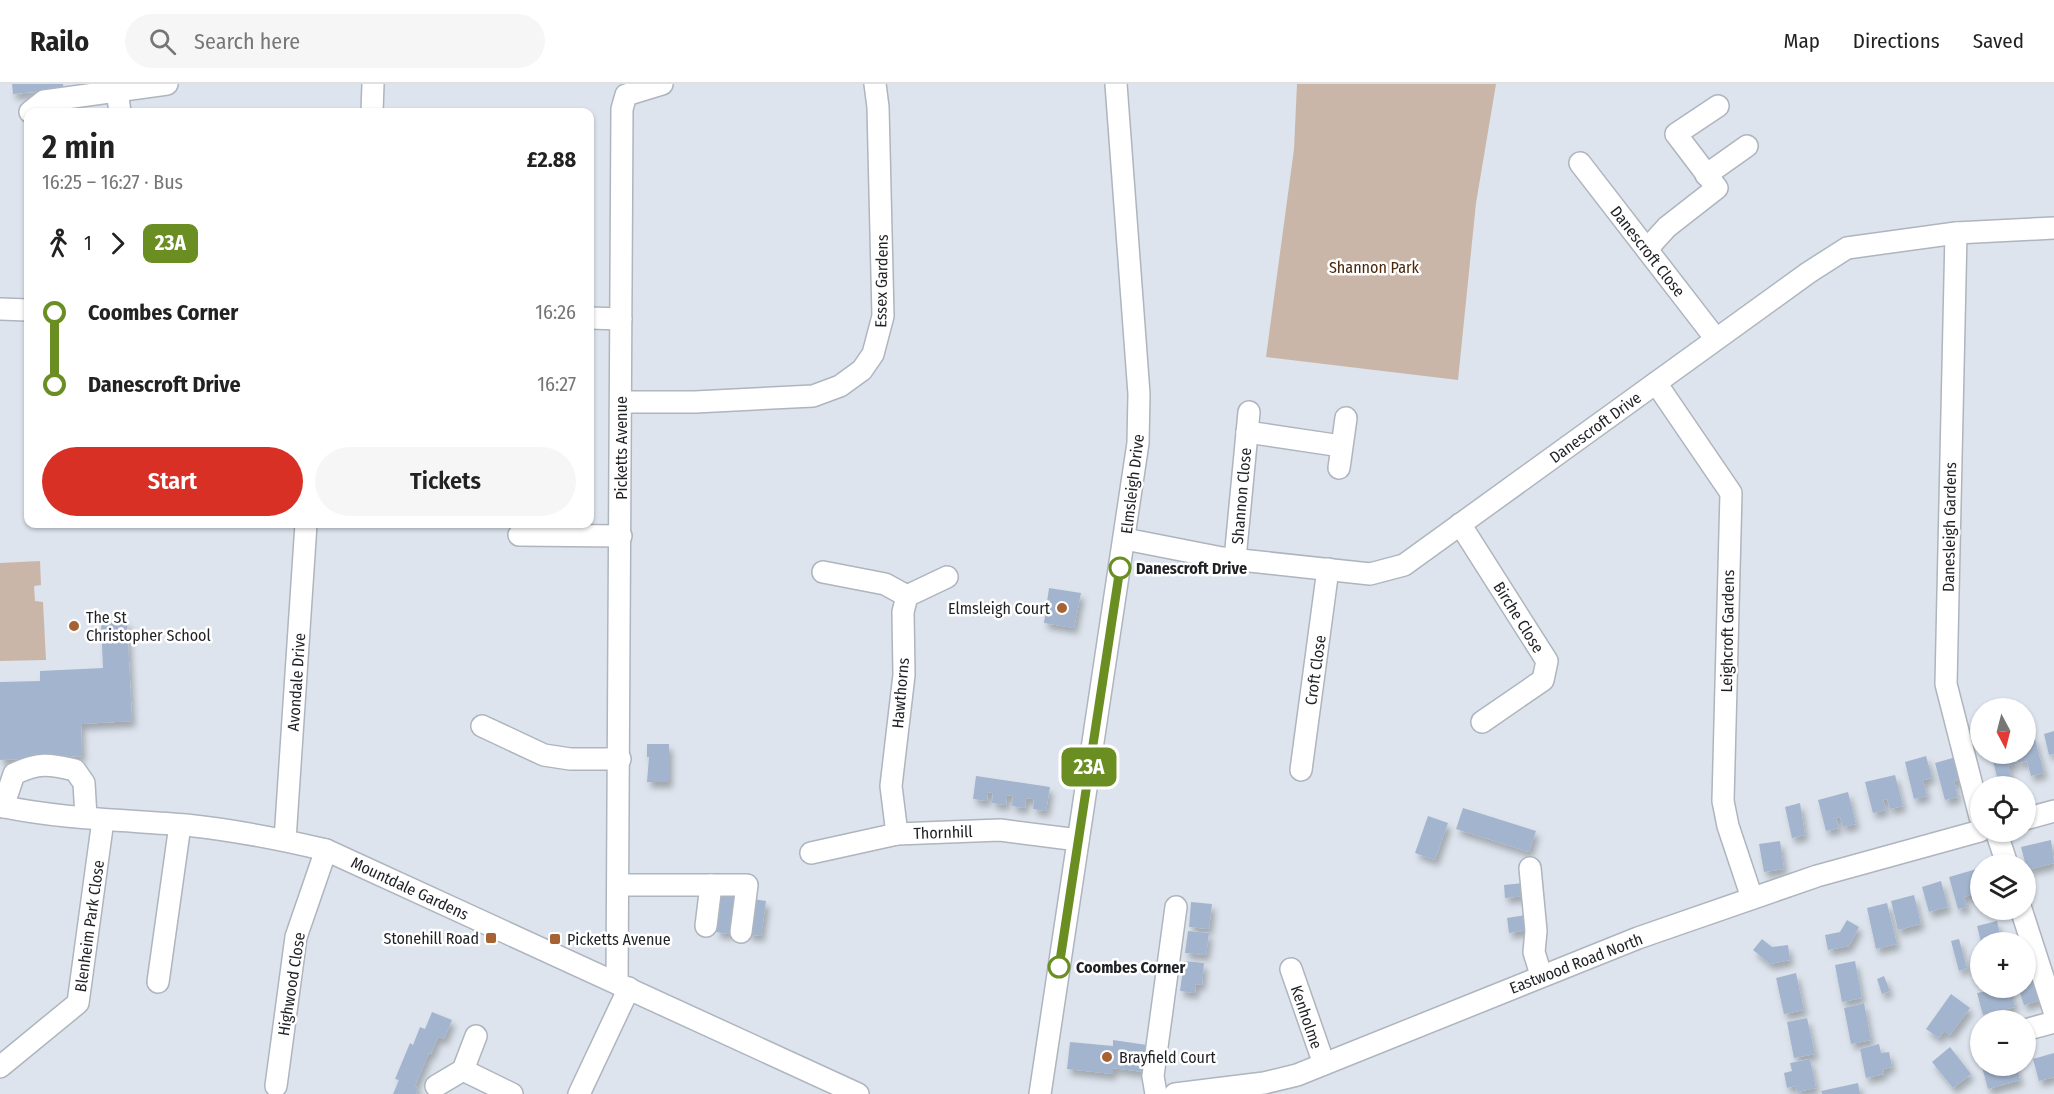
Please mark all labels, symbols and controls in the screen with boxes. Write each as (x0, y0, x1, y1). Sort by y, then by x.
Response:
search box (125, 14, 545, 68)
text: Railo (30, 25, 89, 58)
icon: search (146, 25, 179, 58)
text: Search here (194, 28, 300, 55)
text: Map (1783, 28, 1820, 54)
text: Directions (1853, 28, 1940, 54)
text: Saved (1973, 28, 2024, 54)
text: 2 min (42, 127, 115, 167)
text: £2.88 (527, 146, 576, 173)
text: 16:25 – 16:27 · Bus (42, 170, 183, 194)
street label: Danescroft Close (1606, 202, 1689, 300)
icon: walk (42, 227, 75, 260)
icon: forward (101, 227, 134, 260)
text: 23A (155, 230, 186, 256)
text: 1 (84, 231, 92, 255)
street label: Essex Gardens (871, 234, 892, 328)
park label: Shannon Park (1329, 258, 1420, 277)
text: Coombes Corner (88, 299, 238, 326)
text: 16:26 (535, 300, 576, 324)
text: Danescroft Drive (88, 371, 241, 398)
text: 16:27 (537, 372, 576, 396)
street label: Danescroft Drive (1546, 388, 1645, 467)
street label: Picketts Avenue (612, 396, 631, 500)
street label: Elmsleigh Drive (1117, 433, 1148, 535)
button: Start (42, 447, 303, 516)
button: Tickets (315, 447, 576, 516)
street label: Shannon Close (1228, 447, 1255, 545)
street label: Danesleigh Gardens (1939, 462, 1960, 592)
marker: Danescroft Drive (1109, 557, 1131, 579)
place label: Danescroft Drive (1136, 559, 1247, 578)
street label: Leighcroft Gardens (1717, 569, 1738, 693)
street label: Birche Close (1489, 578, 1548, 656)
place label: Elmsleigh Court (948, 599, 1051, 618)
marker: Elmsleigh Court (1055, 601, 1069, 615)
place label: The St Christopher School (86, 608, 211, 645)
marker: The St Christopher School (67, 619, 81, 633)
street label: Avondale Drive (284, 632, 309, 732)
street label: Croft Close (1301, 634, 1330, 706)
street label: Hawthorns (888, 657, 913, 729)
north arrow (1970, 698, 2036, 764)
map controls (1970, 698, 2036, 1076)
line badge: 23A (1054, 748, 1124, 786)
text: 23A (1073, 754, 1105, 780)
button: locate (1970, 776, 2036, 842)
street label: Thornhill (913, 822, 973, 843)
street label: Mountdale Gardens (348, 853, 472, 924)
button: layers (1970, 854, 2036, 920)
street label: Blenheim Park Close (71, 859, 108, 993)
place label: Stonehill Road (383, 929, 479, 948)
street label: Eastwood Road North (1507, 929, 1645, 998)
place label: Picketts Avenue (567, 930, 671, 949)
street label: Highwood Close (274, 931, 309, 1037)
marker: Stonehill Road (484, 931, 498, 945)
marker: Picketts Avenue (548, 932, 562, 946)
button: + (1970, 932, 2036, 998)
marker: Coombes Corner (1048, 956, 1070, 978)
place label: Coombes Corner (1076, 958, 1185, 977)
street label: Kenholme (1287, 983, 1326, 1051)
button: − (1970, 1010, 2036, 1076)
place label: Brayfield Court (1119, 1048, 1217, 1067)
marker: Brayfield Court (1100, 1050, 1114, 1064)

